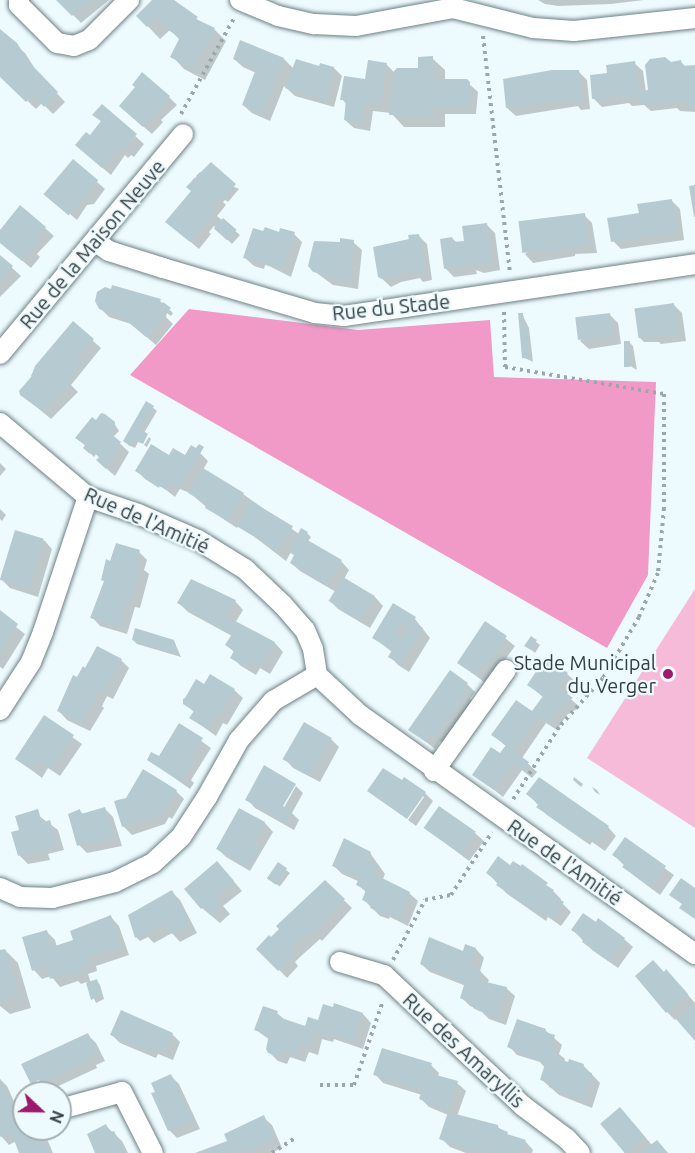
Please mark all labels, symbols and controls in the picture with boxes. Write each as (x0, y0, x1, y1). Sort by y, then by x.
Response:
street label: Rue de la Maison Neuve (14, 155, 170, 333)
street label: Rue du Stade (331, 289, 451, 325)
street label: Rue de l'Amitié (81, 482, 213, 558)
place label: Stade Municipal du Verger (514, 650, 656, 697)
marker: Stade Municipal du Verger (661, 667, 675, 681)
street label: Rue de l'Amitié (503, 814, 627, 910)
street label: Rue des Amaryllis (398, 987, 530, 1113)
north arrow (12, 1081, 72, 1141)
text: N (46, 1108, 67, 1126)

